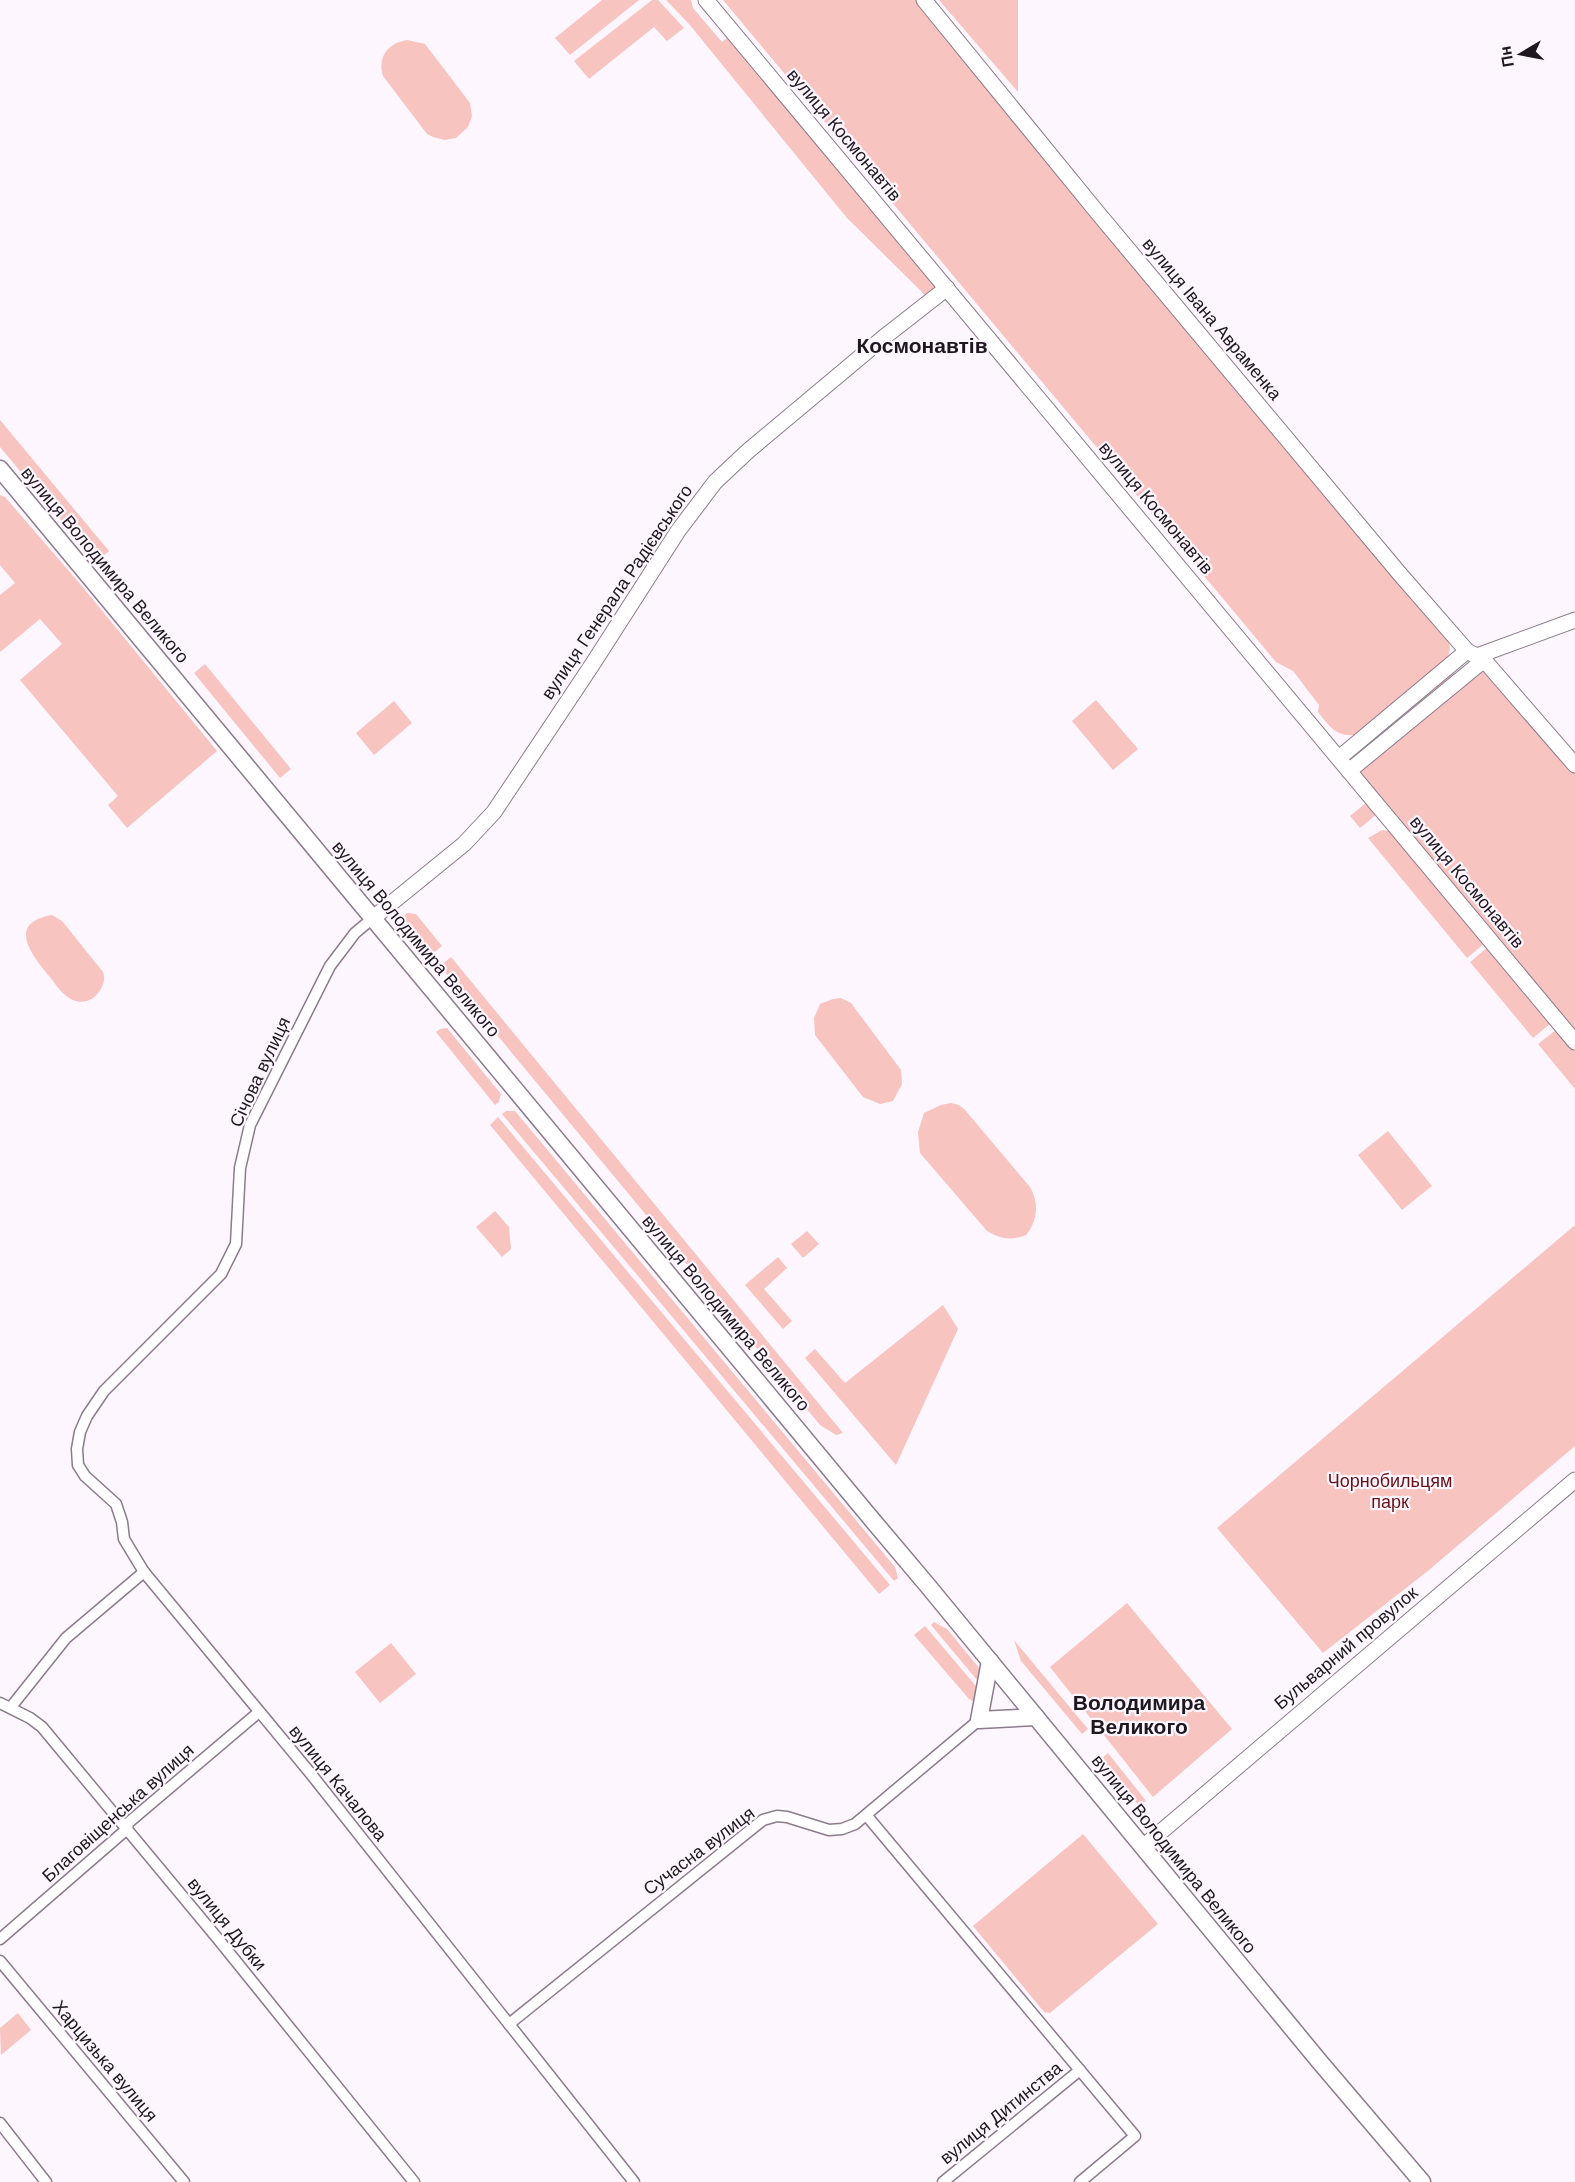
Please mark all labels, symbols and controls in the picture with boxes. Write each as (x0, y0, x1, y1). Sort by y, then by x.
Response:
north arrow (1491, 24, 1551, 84)
text: Пн (1497, 45, 1517, 68)
street label: вулиця Космонавтів (783, 65, 905, 205)
street label: вулиця Івана Авраменка (1138, 234, 1286, 405)
district label: Космонавтів (856, 334, 988, 357)
street label: вулиця Космонавтів (1095, 438, 1217, 578)
street label: вулиця Володимира Великого (17, 463, 193, 667)
street label: вулиця Генерала Радієвського (538, 481, 696, 703)
street label: вулиця Космонавтів (1406, 812, 1528, 952)
street label: вулиця Володимира Великого (328, 837, 504, 1041)
street label: Січова вулиця (226, 1014, 294, 1130)
street label: вулиця Володимира Великого (638, 1211, 814, 1415)
park label: Чорнобильцям парк (1328, 1471, 1452, 1512)
street label: Бульварний провулок (1270, 1582, 1422, 1714)
district label: Володимира Великого (1073, 1691, 1205, 1738)
street label: вулиця Качалова (285, 1721, 391, 1846)
street label: Благовіщенська вулиця (38, 1740, 198, 1886)
street label: вулиця Володимира Великого (1088, 1751, 1260, 1957)
street label: Сучасна вулиця (640, 1803, 758, 1899)
street label: вулиця Дубки (184, 1874, 270, 1974)
street label: Харцизька вулиця (49, 1996, 161, 2126)
street label: вулиця Дитинства (936, 2057, 1067, 2168)

